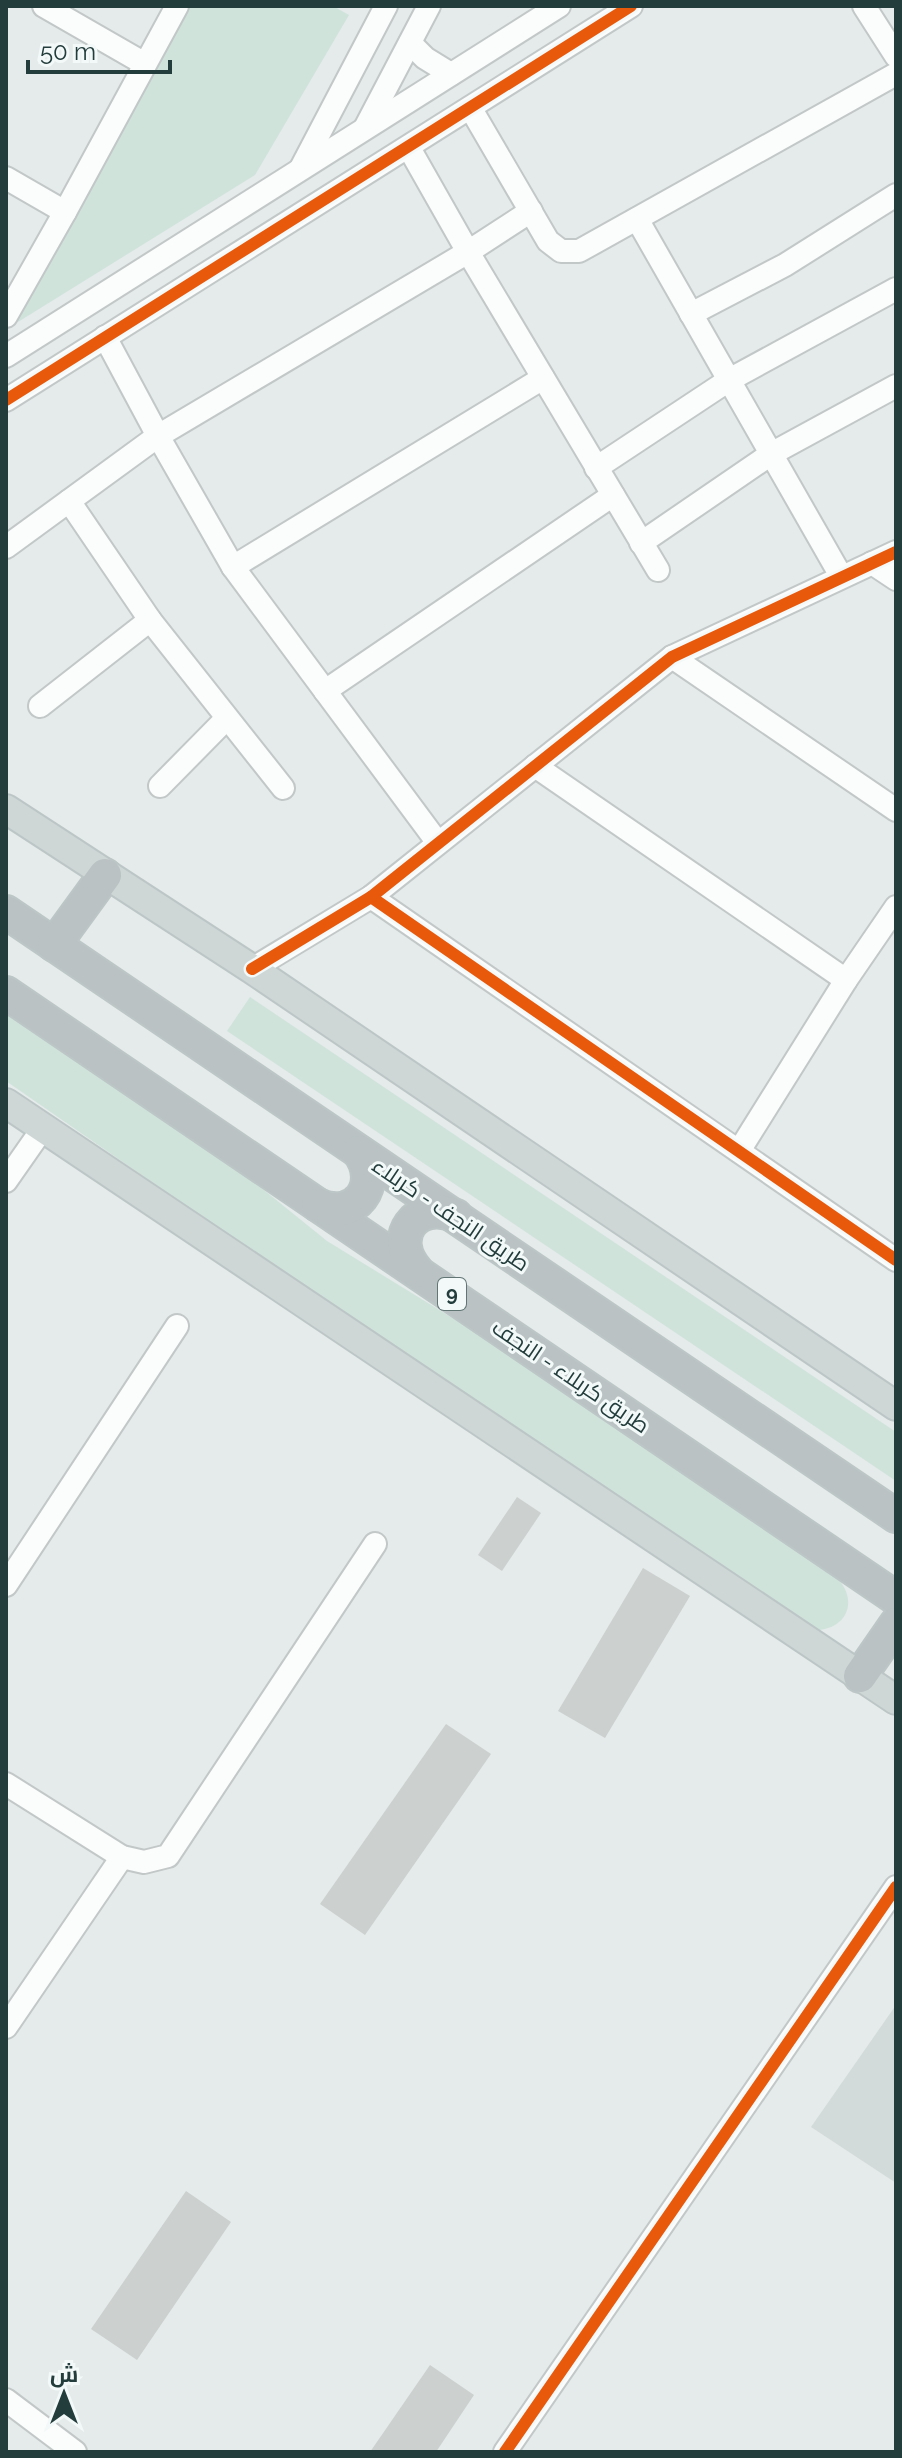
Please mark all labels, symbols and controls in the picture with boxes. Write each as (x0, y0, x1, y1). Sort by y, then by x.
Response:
scale bar (28, 24, 170, 74)
text: 50 m (40, 37, 96, 66)
street label: طريق النجف - كربلاء (367, 1152, 535, 1277)
road number: 9 (438, 1278, 466, 1310)
street label: طريق كربلاء - النجف (487, 1314, 655, 1439)
north arrow (24, 2354, 104, 2434)
text: ش (50, 2361, 78, 2388)

